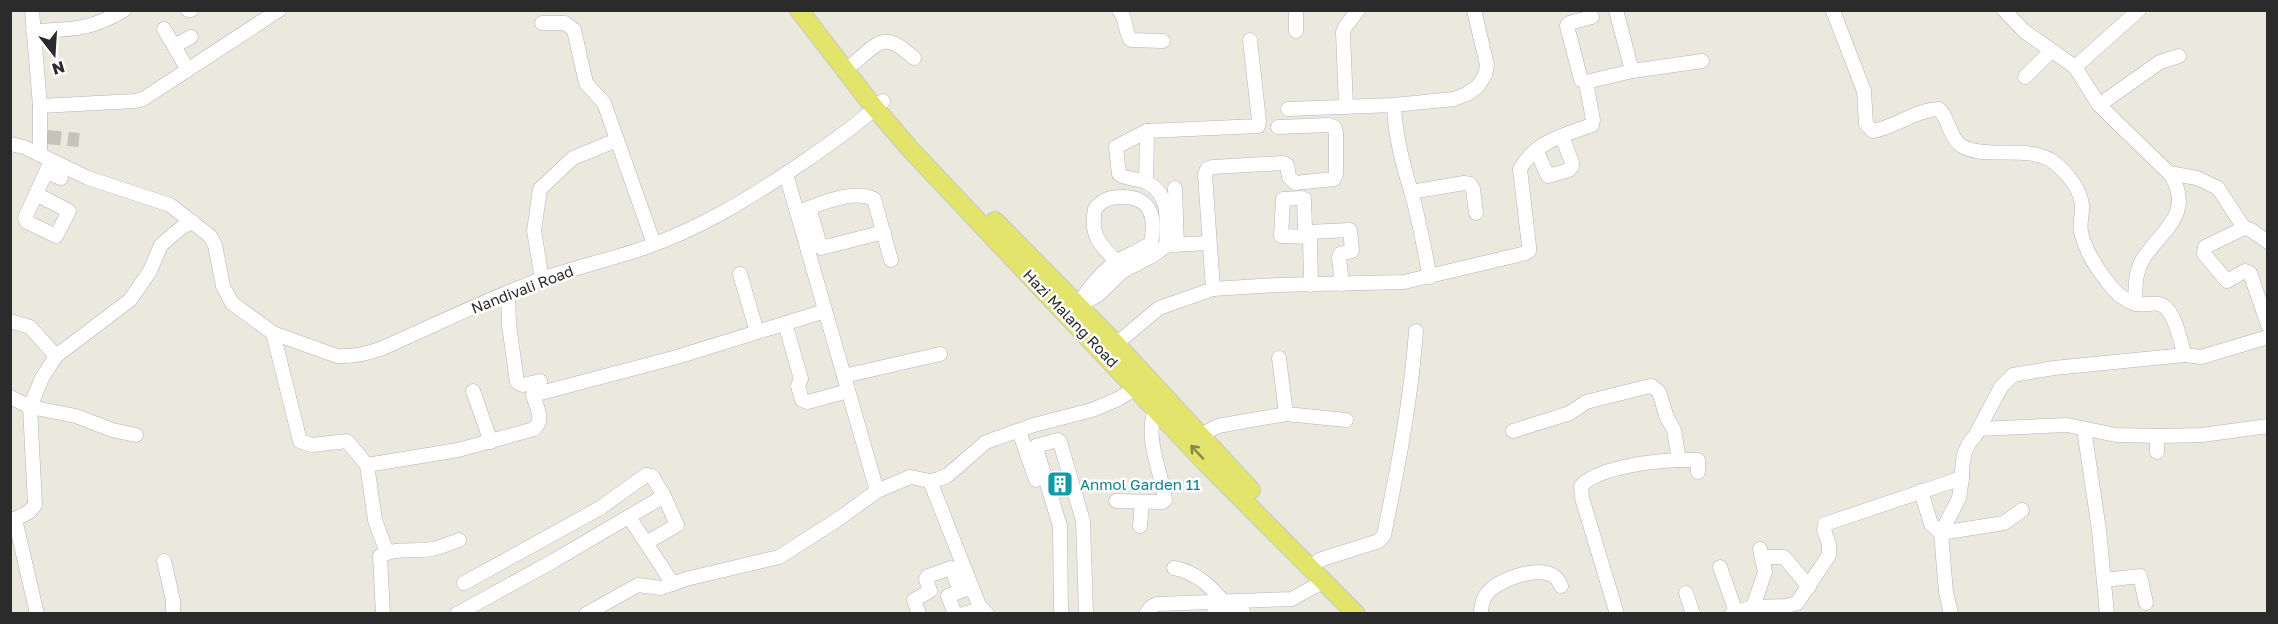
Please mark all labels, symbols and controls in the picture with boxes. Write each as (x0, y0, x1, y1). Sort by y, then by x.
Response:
north arrow (24, 24, 84, 84)
text: N (50, 57, 67, 80)
street label: Nandivali Road (468, 261, 576, 317)
street label: Hazi Malang Road (1020, 265, 1122, 371)
one-way arrow (1190, 445, 1204, 460)
building icon: Anmol Garden 11 (1045, 469, 1075, 499)
place label: Anmol Garden 11 (1080, 475, 1200, 493)

